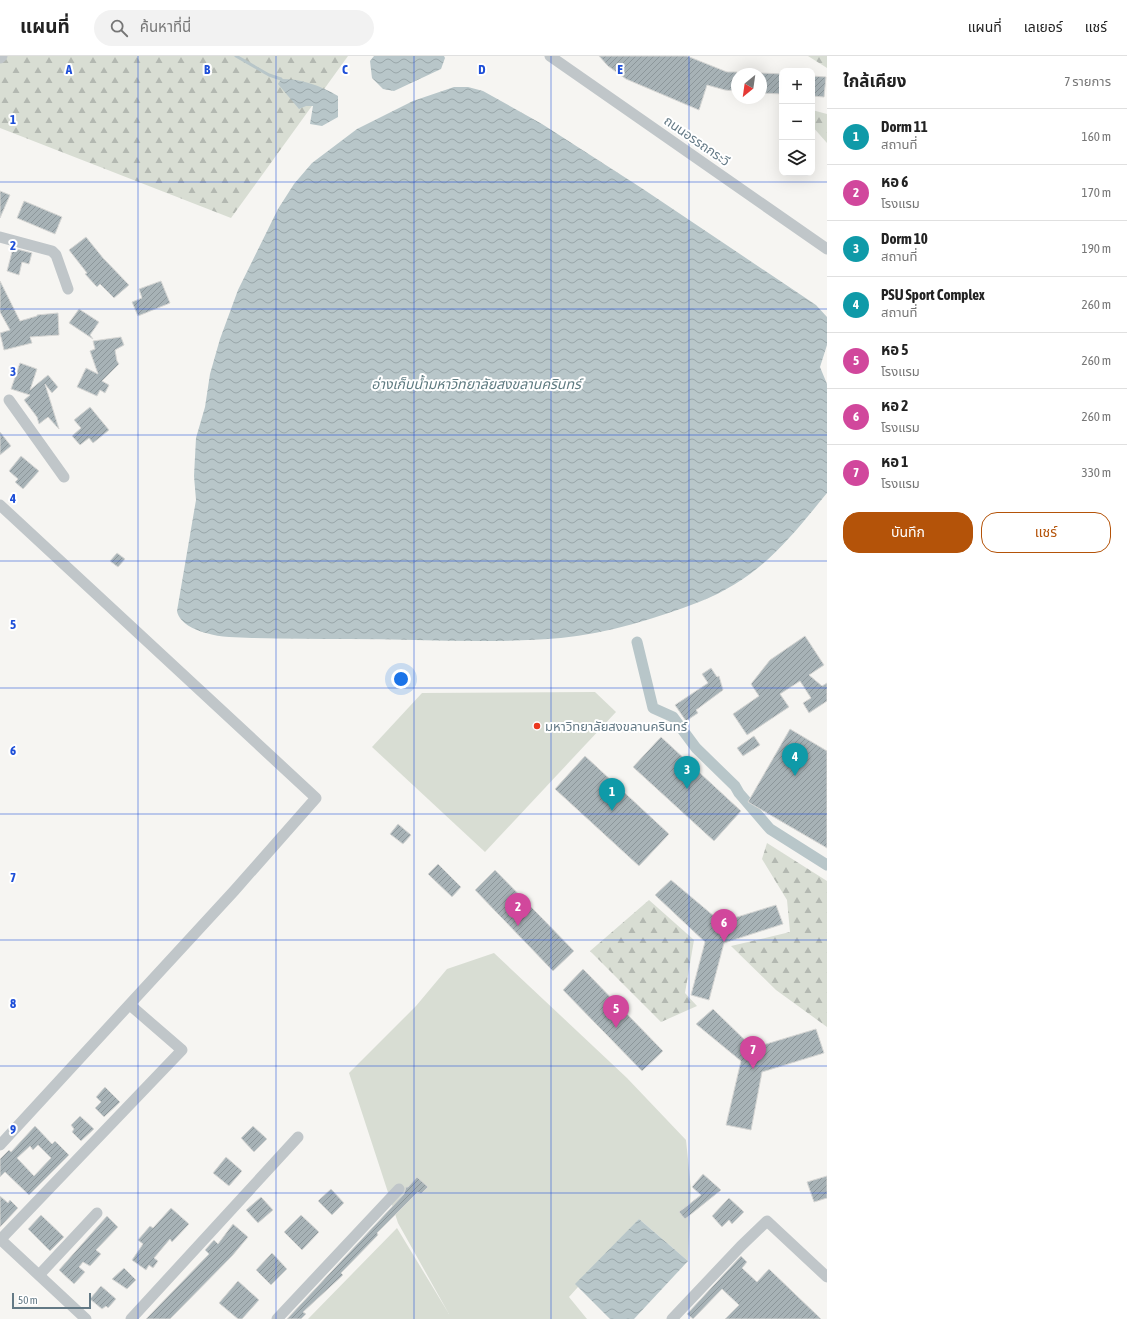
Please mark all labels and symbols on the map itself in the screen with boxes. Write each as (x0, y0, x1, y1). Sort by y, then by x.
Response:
text: A (65, 62, 73, 77)
text: B (204, 62, 211, 77)
text: C (342, 62, 348, 77)
text: D (478, 62, 486, 77)
text: E (617, 62, 623, 77)
north arrow (731, 68, 767, 104)
text: 1 (10, 112, 16, 127)
street label: ถนนอรรถกระวี (661, 113, 733, 169)
text: 2 (10, 238, 16, 253)
text: 3 (10, 364, 16, 379)
water label: อ่างเก็บน้ำมหาวิทยาลัยสงขลานครินทร์ (371, 374, 584, 392)
text: 4 (9, 491, 16, 506)
text: 5 (10, 617, 16, 632)
your location (391, 669, 411, 689)
place label: มหาวิทยาลัยสงขลานครินทร์ (545, 719, 688, 734)
marker: มหาวิทยาลัยสงขลานครินทร์ (532, 721, 542, 731)
text: 6 (10, 743, 16, 758)
pin: 4 (782, 743, 808, 776)
pin: 3 (674, 756, 700, 789)
pin: 1 (599, 778, 625, 811)
text: 7 (10, 870, 16, 885)
pin: 2 (505, 893, 531, 926)
pin: 6 (711, 909, 737, 942)
pin: 5 (603, 995, 629, 1028)
text: 8 (10, 996, 16, 1011)
pin: 7 (740, 1036, 766, 1069)
text: 9 (10, 1122, 16, 1137)
scale bar (12, 1291, 91, 1310)

